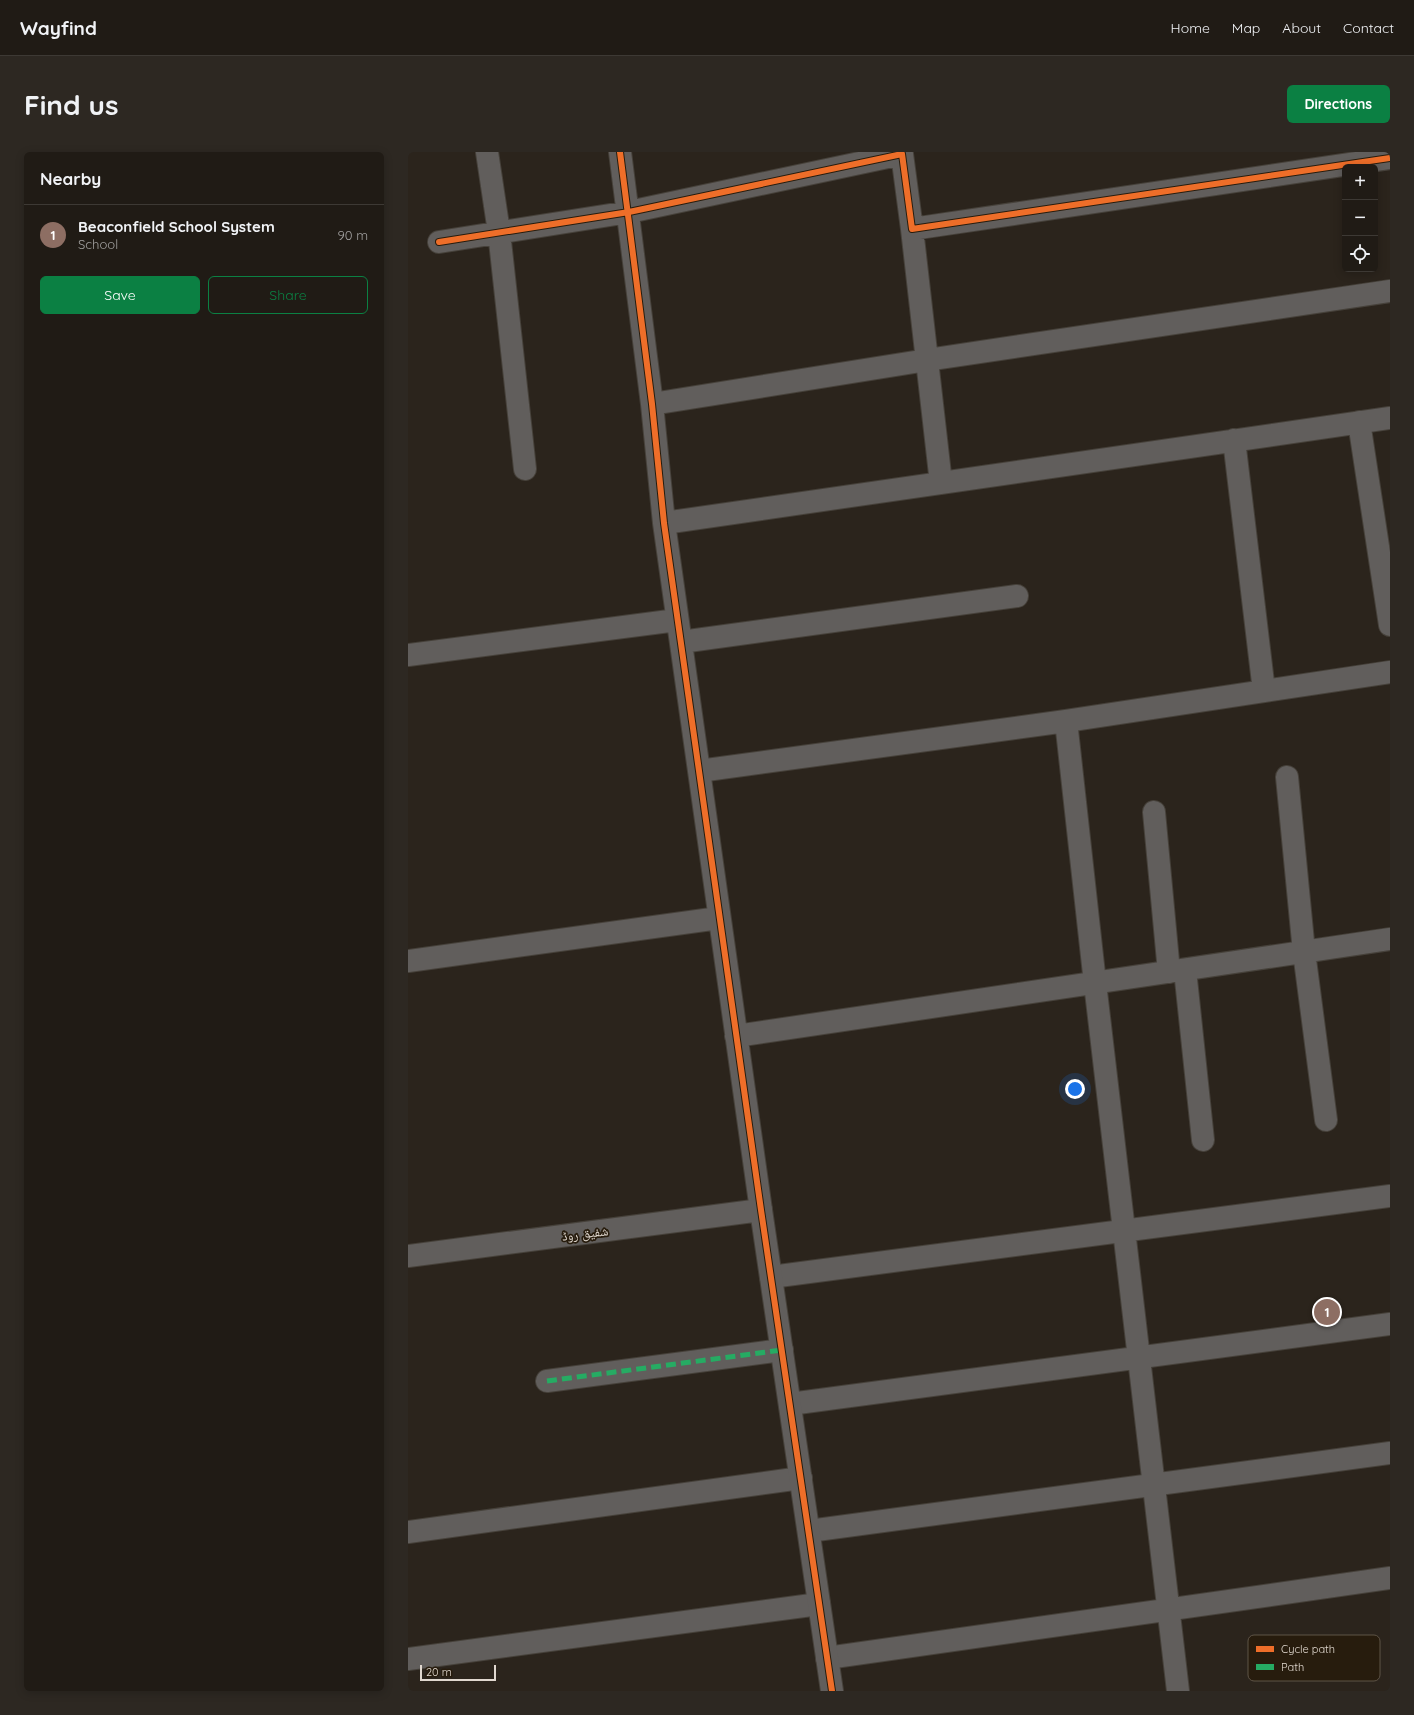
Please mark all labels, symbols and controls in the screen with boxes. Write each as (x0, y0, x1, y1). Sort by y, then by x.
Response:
text: Wayfind (20, 16, 97, 40)
text: Home (1171, 19, 1210, 37)
text: Map (1232, 19, 1260, 37)
text: About (1282, 19, 1321, 37)
text: Contact (1343, 19, 1394, 37)
button: Directions (1287, 85, 1390, 123)
text: Find us (24, 87, 118, 122)
map controls (1342, 164, 1378, 272)
button: + (1342, 164, 1378, 200)
text: Nearby (40, 168, 101, 189)
button: − (1342, 200, 1378, 236)
text: Beaconfield School System (78, 217, 275, 236)
text: 1 (50, 227, 56, 243)
text: 90 m (338, 227, 368, 243)
text: School (78, 236, 118, 252)
button: locate (1342, 236, 1378, 272)
button: Save (40, 276, 200, 314)
button: Share (208, 276, 368, 314)
your location (1065, 1079, 1085, 1099)
street label: شفیق روڈ (561, 1222, 609, 1245)
pin: 1 (1314, 1297, 1340, 1327)
legend (1248, 1635, 1380, 1681)
text: Cycle path (1281, 1642, 1335, 1656)
text: Path (1281, 1660, 1304, 1674)
scale bar (420, 1663, 496, 1682)
text: 20 m (426, 1665, 452, 1679)

